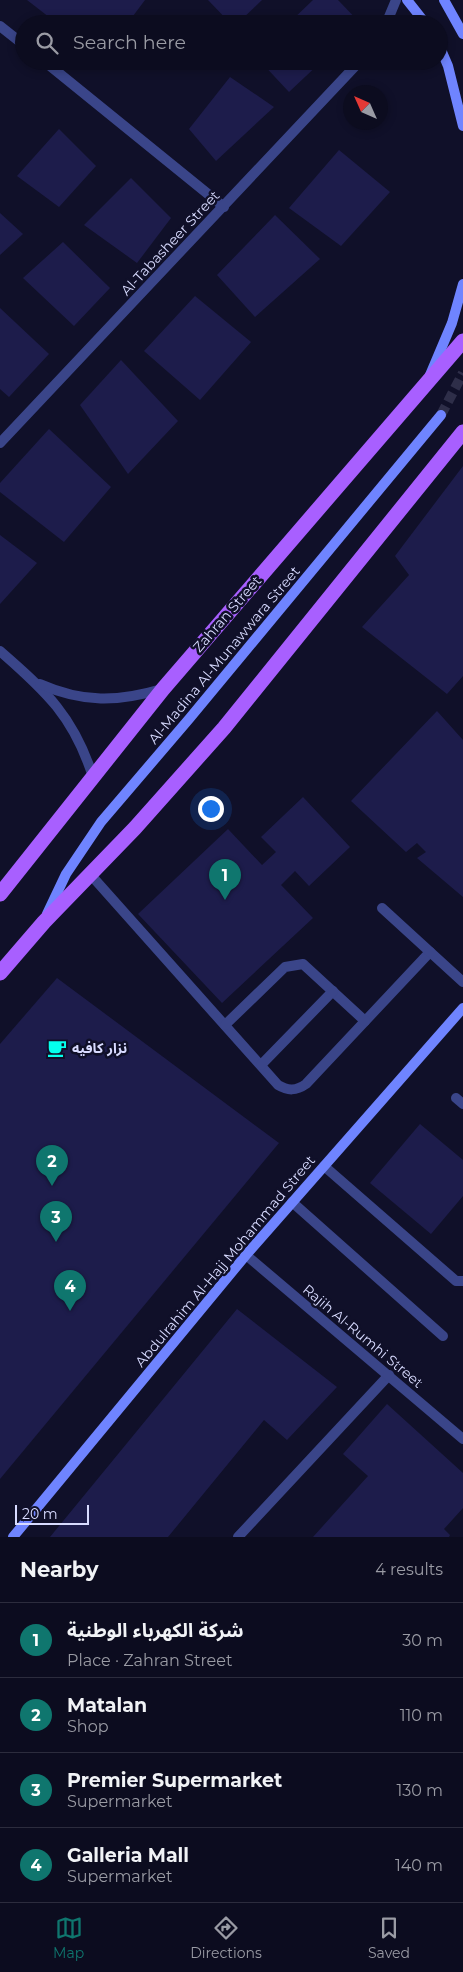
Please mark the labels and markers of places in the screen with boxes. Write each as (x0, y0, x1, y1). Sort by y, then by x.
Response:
pin: 1 (209, 859, 241, 900)
cafe icon: نزار كافيه (46, 1037, 68, 1059)
place label: نزار كافيه (72, 1039, 127, 1057)
pin: 2 (36, 1145, 68, 1186)
pin: 3 (40, 1201, 72, 1242)
pin: 4 (54, 1270, 86, 1311)

